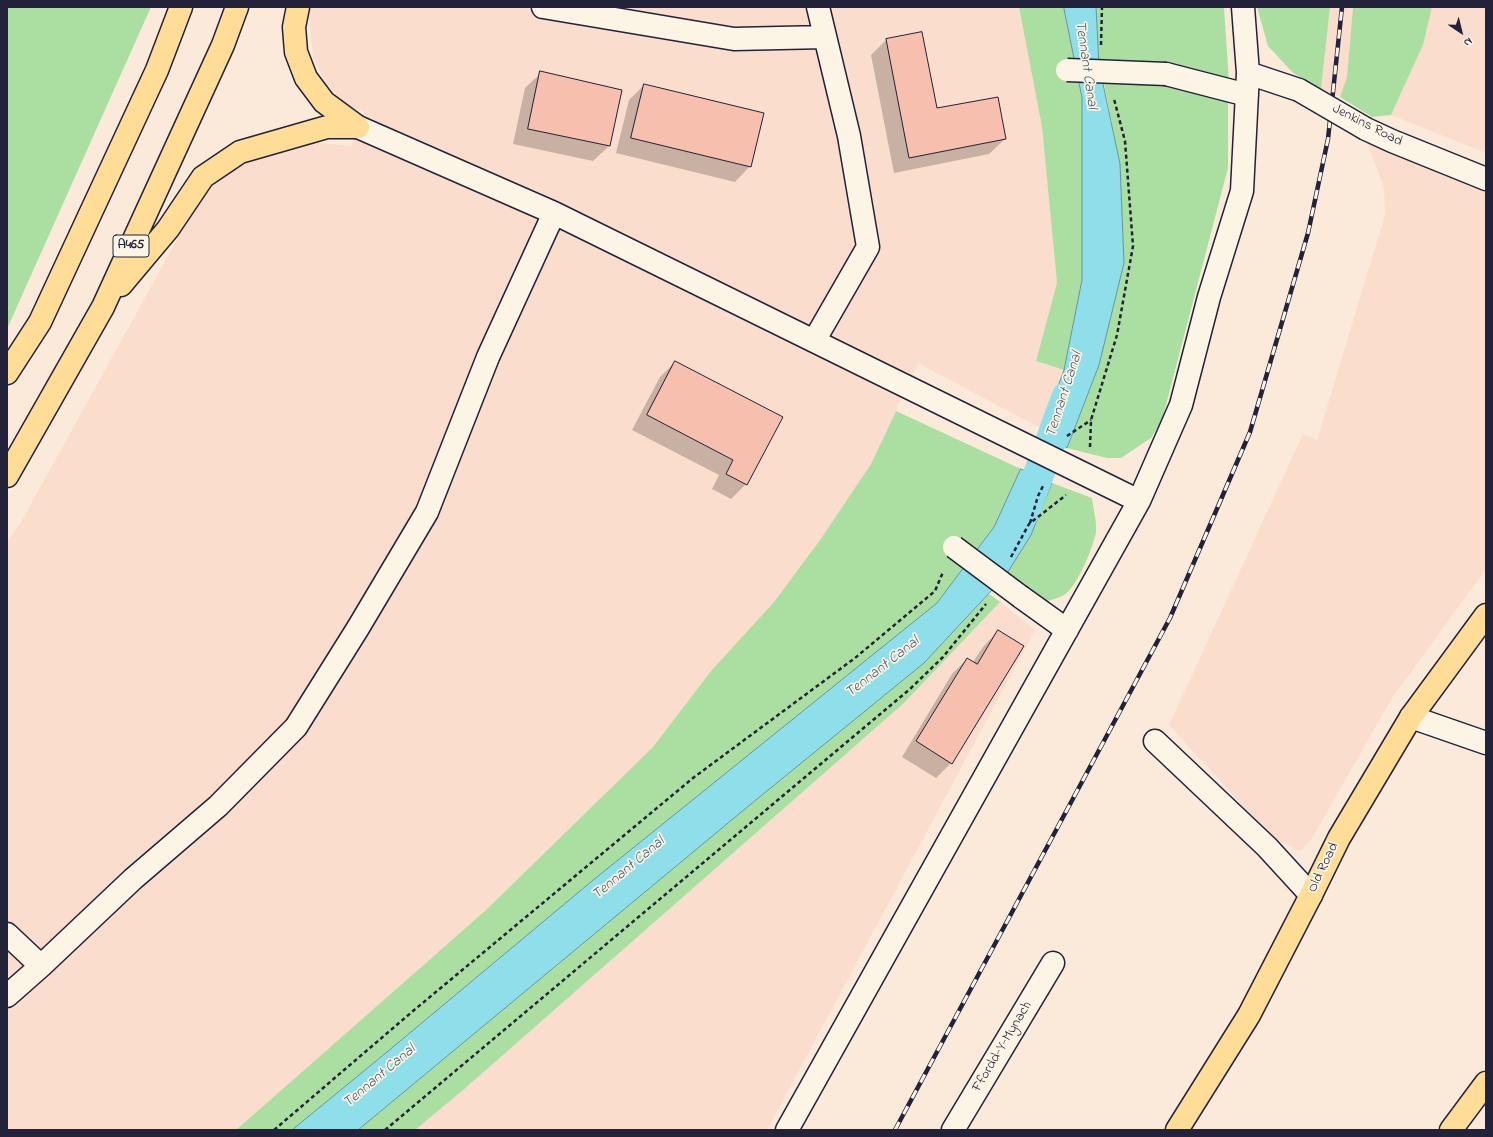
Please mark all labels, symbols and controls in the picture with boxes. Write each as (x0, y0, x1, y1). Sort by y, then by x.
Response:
north arrow (1441, 12, 1481, 52)
water label: Tennant Canal (1070, 20, 1100, 110)
text: N (1460, 33, 1476, 51)
street label: Jenkins Road (1329, 101, 1405, 151)
road number: A465 (113, 235, 149, 257)
water label: Tennant Canal (1043, 350, 1087, 440)
water label: Tennant Canal (842, 634, 924, 702)
water label: Tennant Canal (589, 834, 669, 904)
street label: Old Road (1305, 840, 1343, 896)
street label: Ffordd-Y-Mynach (969, 999, 1037, 1095)
water label: Tennant Canal (340, 1042, 420, 1112)

